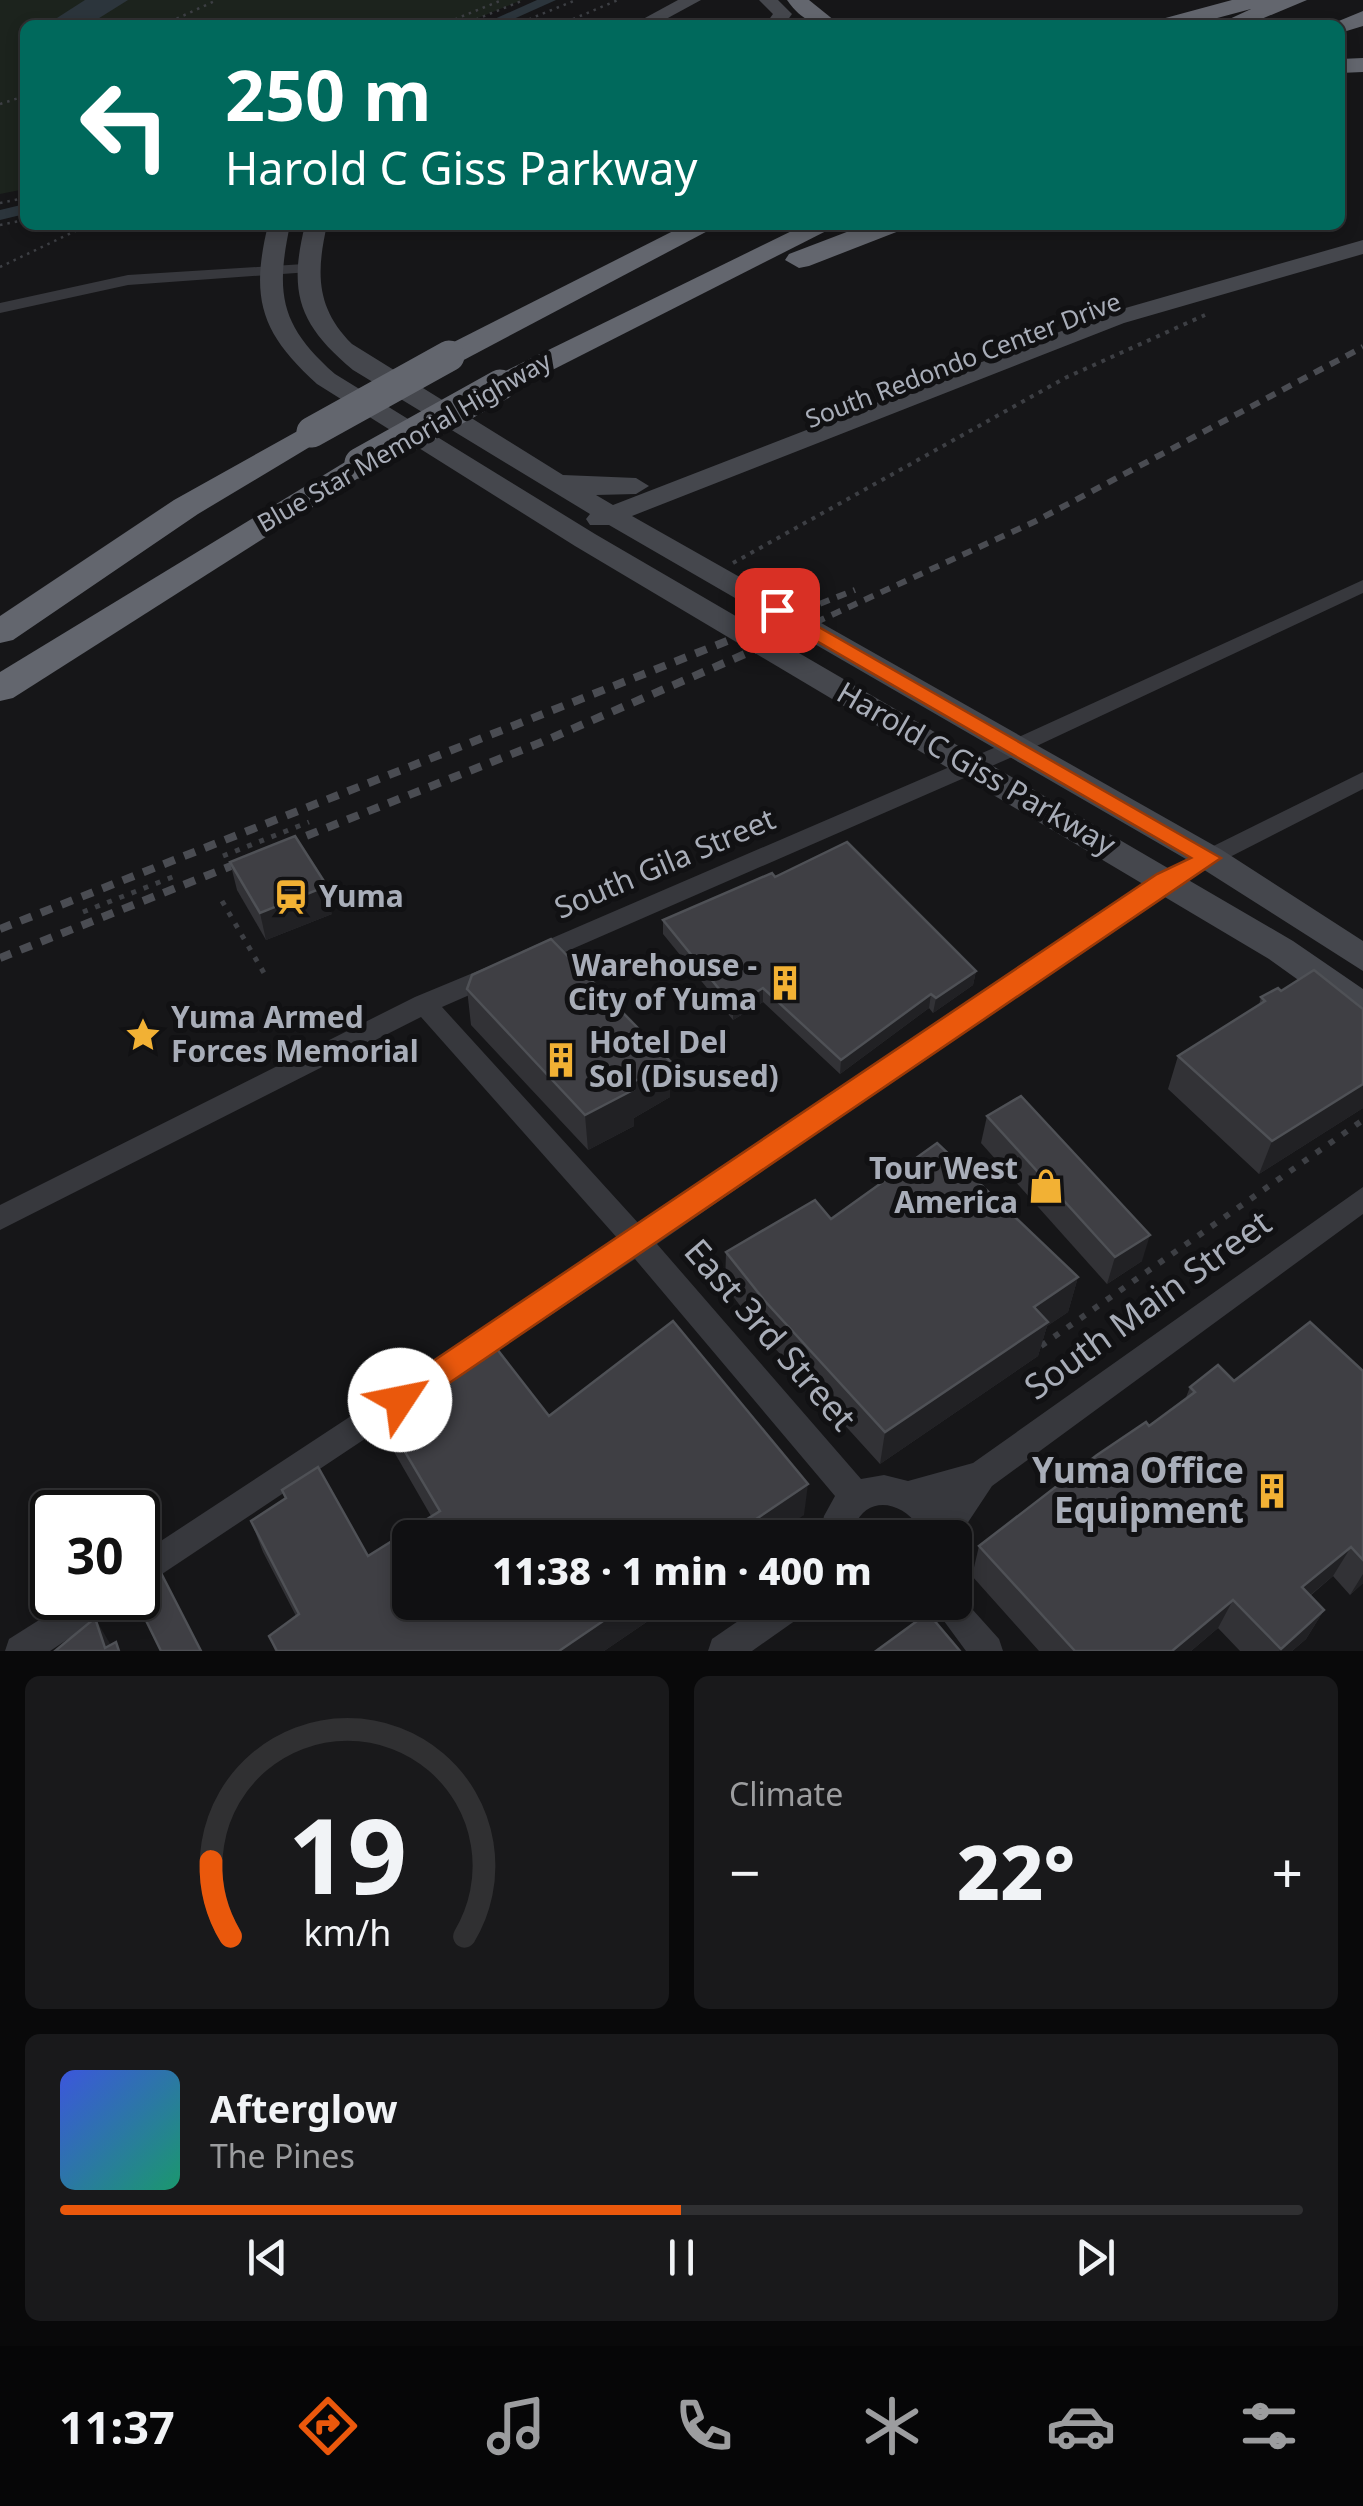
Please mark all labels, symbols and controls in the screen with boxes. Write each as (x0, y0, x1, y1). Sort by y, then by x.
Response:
text: 250 m (225, 46, 432, 142)
icon: left (60, 60, 190, 190)
text: Harold C Giss Parkway (225, 137, 697, 198)
street label: South Redondo Center Drive (800, 283, 1125, 435)
street label: Blue Star Memorial Highway (251, 343, 557, 539)
pin (735, 568, 820, 653)
icon: arrive (750, 583, 805, 638)
street label: Harold C Giss Parkway (830, 671, 1124, 865)
street label: South Gila Street (548, 798, 781, 928)
place label: Yuma (319, 875, 404, 916)
station icon: Yuma (272, 878, 310, 916)
place label: Warehouse - City of Yuma (568, 944, 757, 1019)
building icon: Warehouse - City of Yuma (766, 964, 804, 1002)
place label: Yuma Armed Forces Memorial (171, 996, 419, 1071)
place icon: Yuma Armed Forces Memorial (124, 1016, 162, 1054)
place label: Hotel Del Sol (Disused) (589, 1021, 779, 1096)
building icon: Hotel Del Sol (Disused) (542, 1041, 580, 1079)
place label: Tour West America (869, 1147, 1018, 1222)
shop icon: Tour West America (1027, 1167, 1065, 1205)
street label: South Main Street (1014, 1198, 1280, 1409)
street label: East 3rd Street (675, 1228, 868, 1440)
position arrow (348, 1348, 452, 1452)
place label: Yuma Office Equipment (1032, 1446, 1244, 1533)
building icon: Yuma Office Equipment (1253, 1472, 1291, 1510)
speed limit sign: 30 (30, 1490, 160, 1620)
text: 11:38 · 1 min · 400 m (492, 1544, 872, 1596)
text: Climate (729, 1772, 843, 1815)
text: 19 (288, 1783, 406, 1924)
text: 22° (957, 1820, 1075, 1922)
text: − (729, 1834, 760, 1909)
text: + (1272, 1834, 1303, 1909)
text: km/h (303, 1908, 391, 1956)
text: Afterglow (210, 2082, 398, 2134)
text: The Pines (210, 2134, 355, 2177)
icon: previous (240, 2230, 295, 2285)
icon: pause (654, 2230, 709, 2285)
icon: next (1068, 2230, 1123, 2285)
icon: directions (293, 2391, 363, 2461)
icon: music (481, 2391, 551, 2461)
icon: phone (669, 2391, 739, 2461)
icon: climate (857, 2391, 927, 2461)
icon: car (1046, 2391, 1116, 2461)
icon: filters (1234, 2391, 1304, 2461)
text: 11:37 (59, 2396, 175, 2457)

